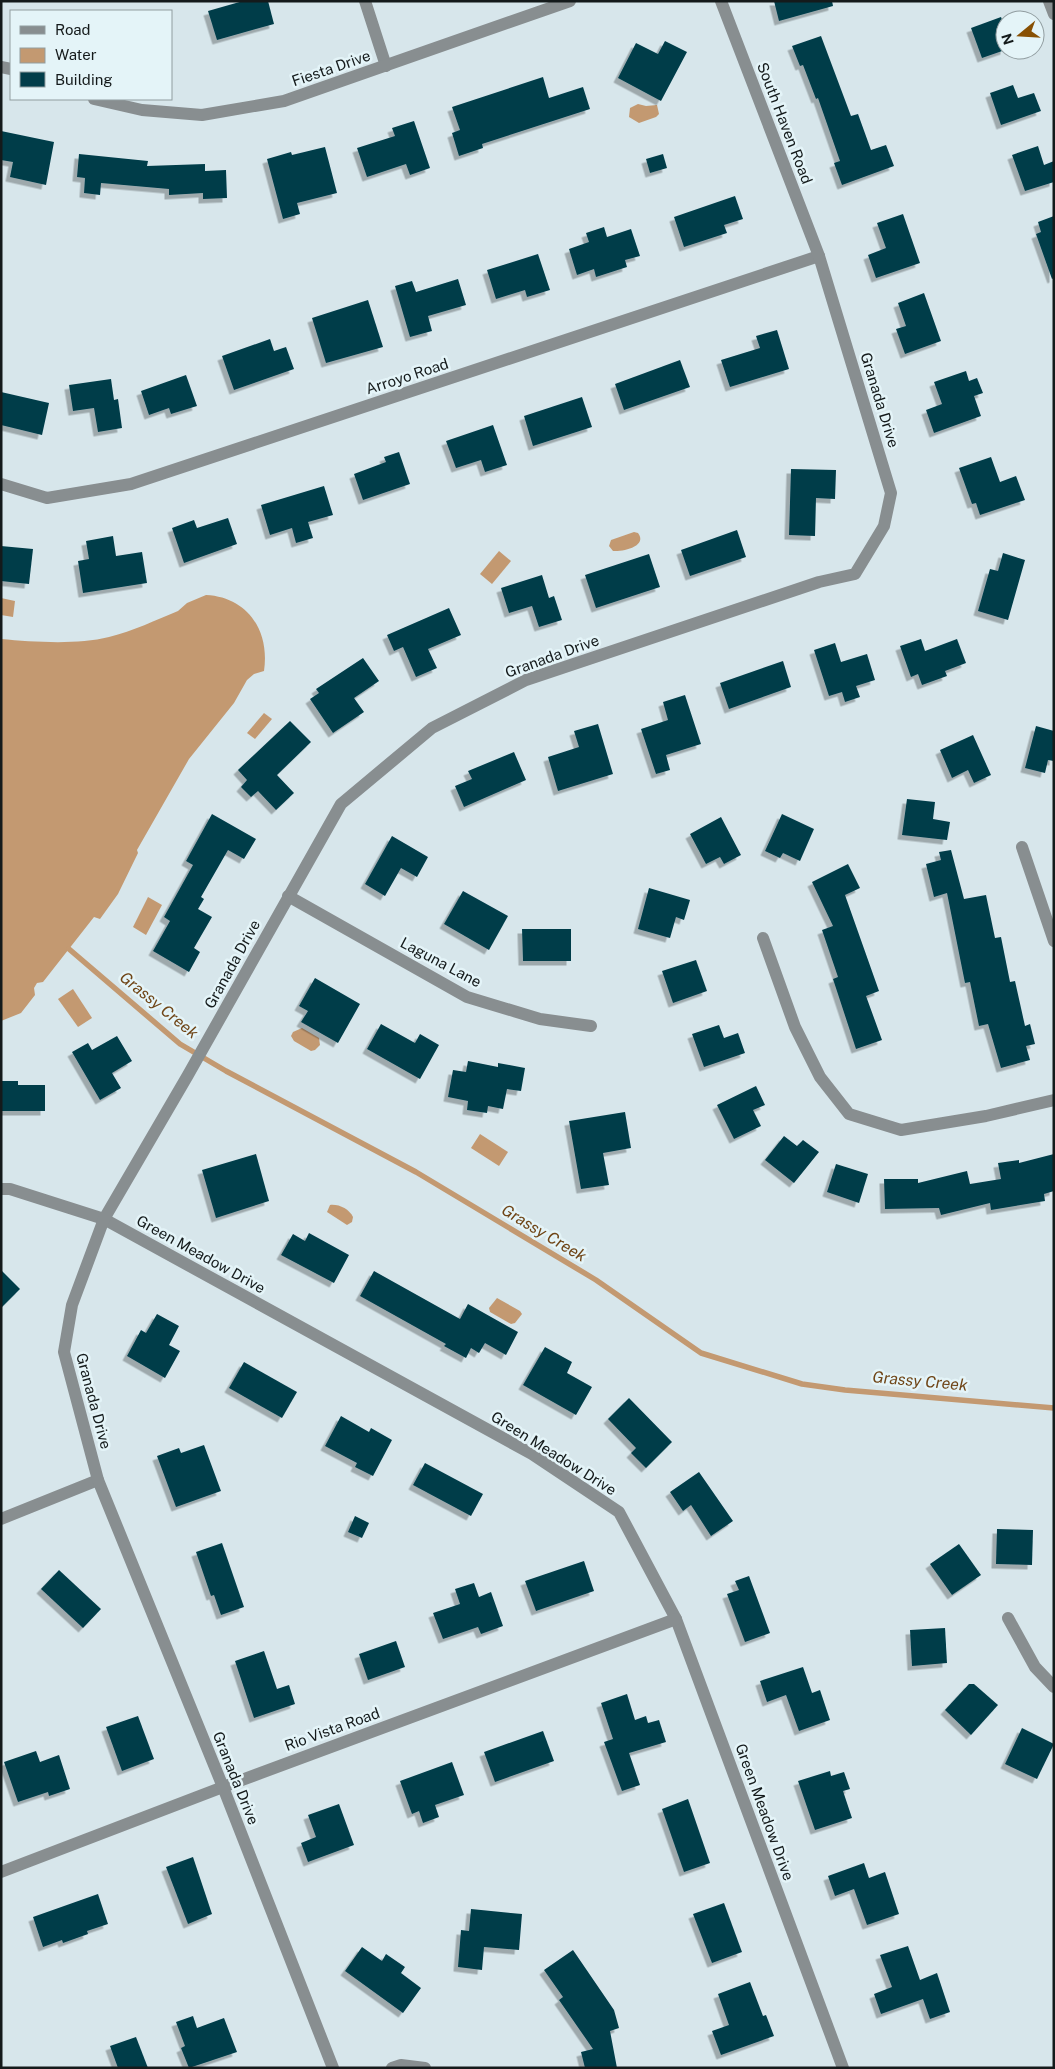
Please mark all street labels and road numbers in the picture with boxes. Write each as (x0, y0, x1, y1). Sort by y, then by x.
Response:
street label: Fiesta Drive (289, 47, 373, 89)
street label: South Haven Road (754, 60, 816, 186)
street label: Granada Drive (857, 350, 903, 450)
street label: Arroyo Road (363, 355, 451, 397)
street label: Granada Drive (503, 631, 601, 681)
street label: Granada Drive (201, 917, 263, 1011)
street label: Laguna Lane (398, 934, 484, 990)
street label: Green Meadow Drive (134, 1212, 268, 1296)
street label: Granada Drive (73, 1351, 115, 1451)
street label: Green Meadow Drive (488, 1408, 620, 1498)
street label: Rio Vista Road (282, 1704, 382, 1754)
street label: Granada Drive (210, 1729, 262, 1827)
street label: Green Meadow Drive (732, 1741, 798, 1883)

